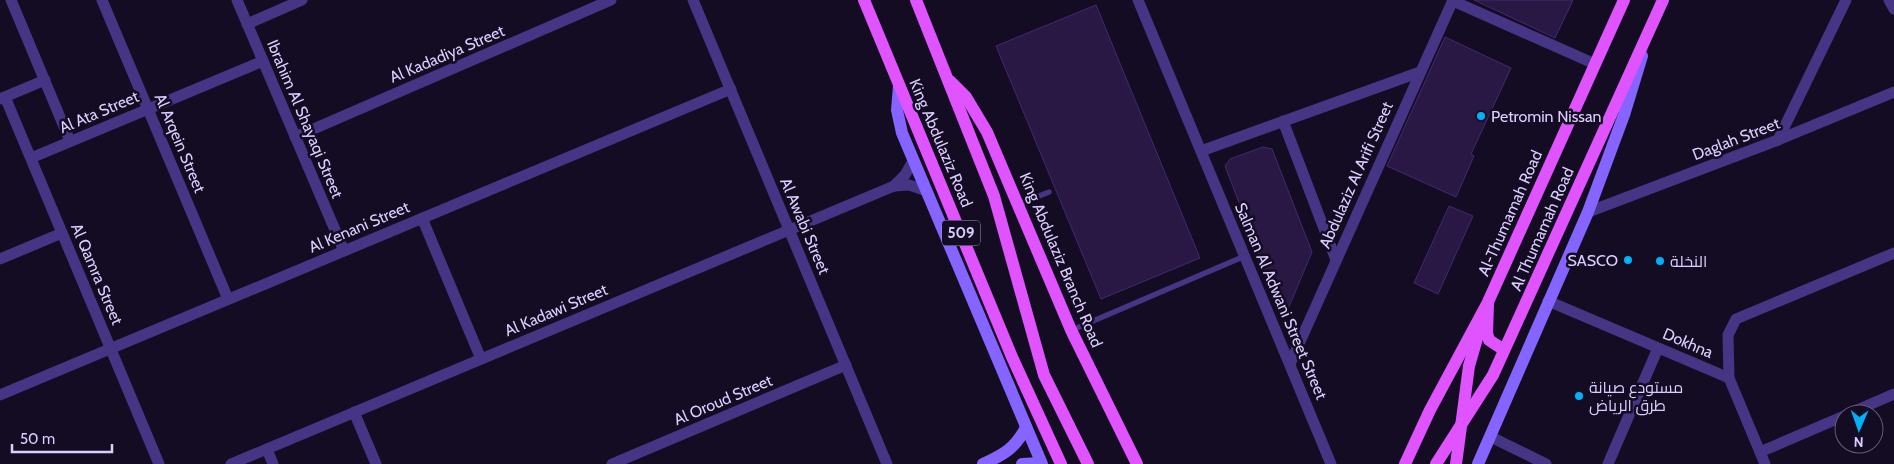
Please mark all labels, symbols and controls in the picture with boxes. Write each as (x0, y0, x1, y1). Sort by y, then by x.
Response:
street label: Al Kadadiya Street (387, 21, 508, 87)
street label: Ibrahim Al Shayaqi Street (263, 37, 347, 202)
street label: King Abdulaziz Road (905, 76, 977, 210)
street label: Al Ata Street (56, 87, 142, 137)
street label: Al Arqein Street (151, 91, 210, 196)
street label: Abdulaziz Al Arifi Street (1315, 98, 1397, 251)
place label: Petromin Nissan (1491, 107, 1602, 126)
marker: Petromin Nissan (1475, 110, 1487, 122)
street label: Daglah Street (1690, 113, 1783, 164)
street label: Al-Thumamah Road (1474, 147, 1546, 279)
street label: Al Thumamah Road (1506, 164, 1578, 294)
street label: King Abdulaziz Branch Road (1015, 170, 1107, 350)
street label: Al Awabi Street (776, 175, 834, 278)
street label: Al Kenani Street (306, 197, 413, 257)
street label: Salman Al Adwani Street Street (1231, 200, 1331, 403)
street label: Al Qamra Street (67, 220, 127, 328)
road number: 509 (942, 220, 980, 246)
place label: SASCO (1568, 251, 1618, 270)
place label: النخلة (1670, 252, 1707, 271)
marker: SASCO (1622, 254, 1634, 266)
marker: النخلة (1654, 255, 1666, 267)
street label: Al Kadawi Street (502, 280, 611, 340)
street label: Dokhna (1660, 324, 1716, 362)
street label: Al Oroud Street (671, 371, 776, 429)
place label: مستودع صيانة طرق الرياض (1589, 378, 1683, 416)
marker: مستودع صيانة طرق الرياض (1573, 390, 1585, 402)
north arrow (1834, 404, 1884, 454)
scale bar (12, 422, 112, 454)
text: 50 m (20, 430, 55, 448)
text: N (1853, 433, 1864, 451)

